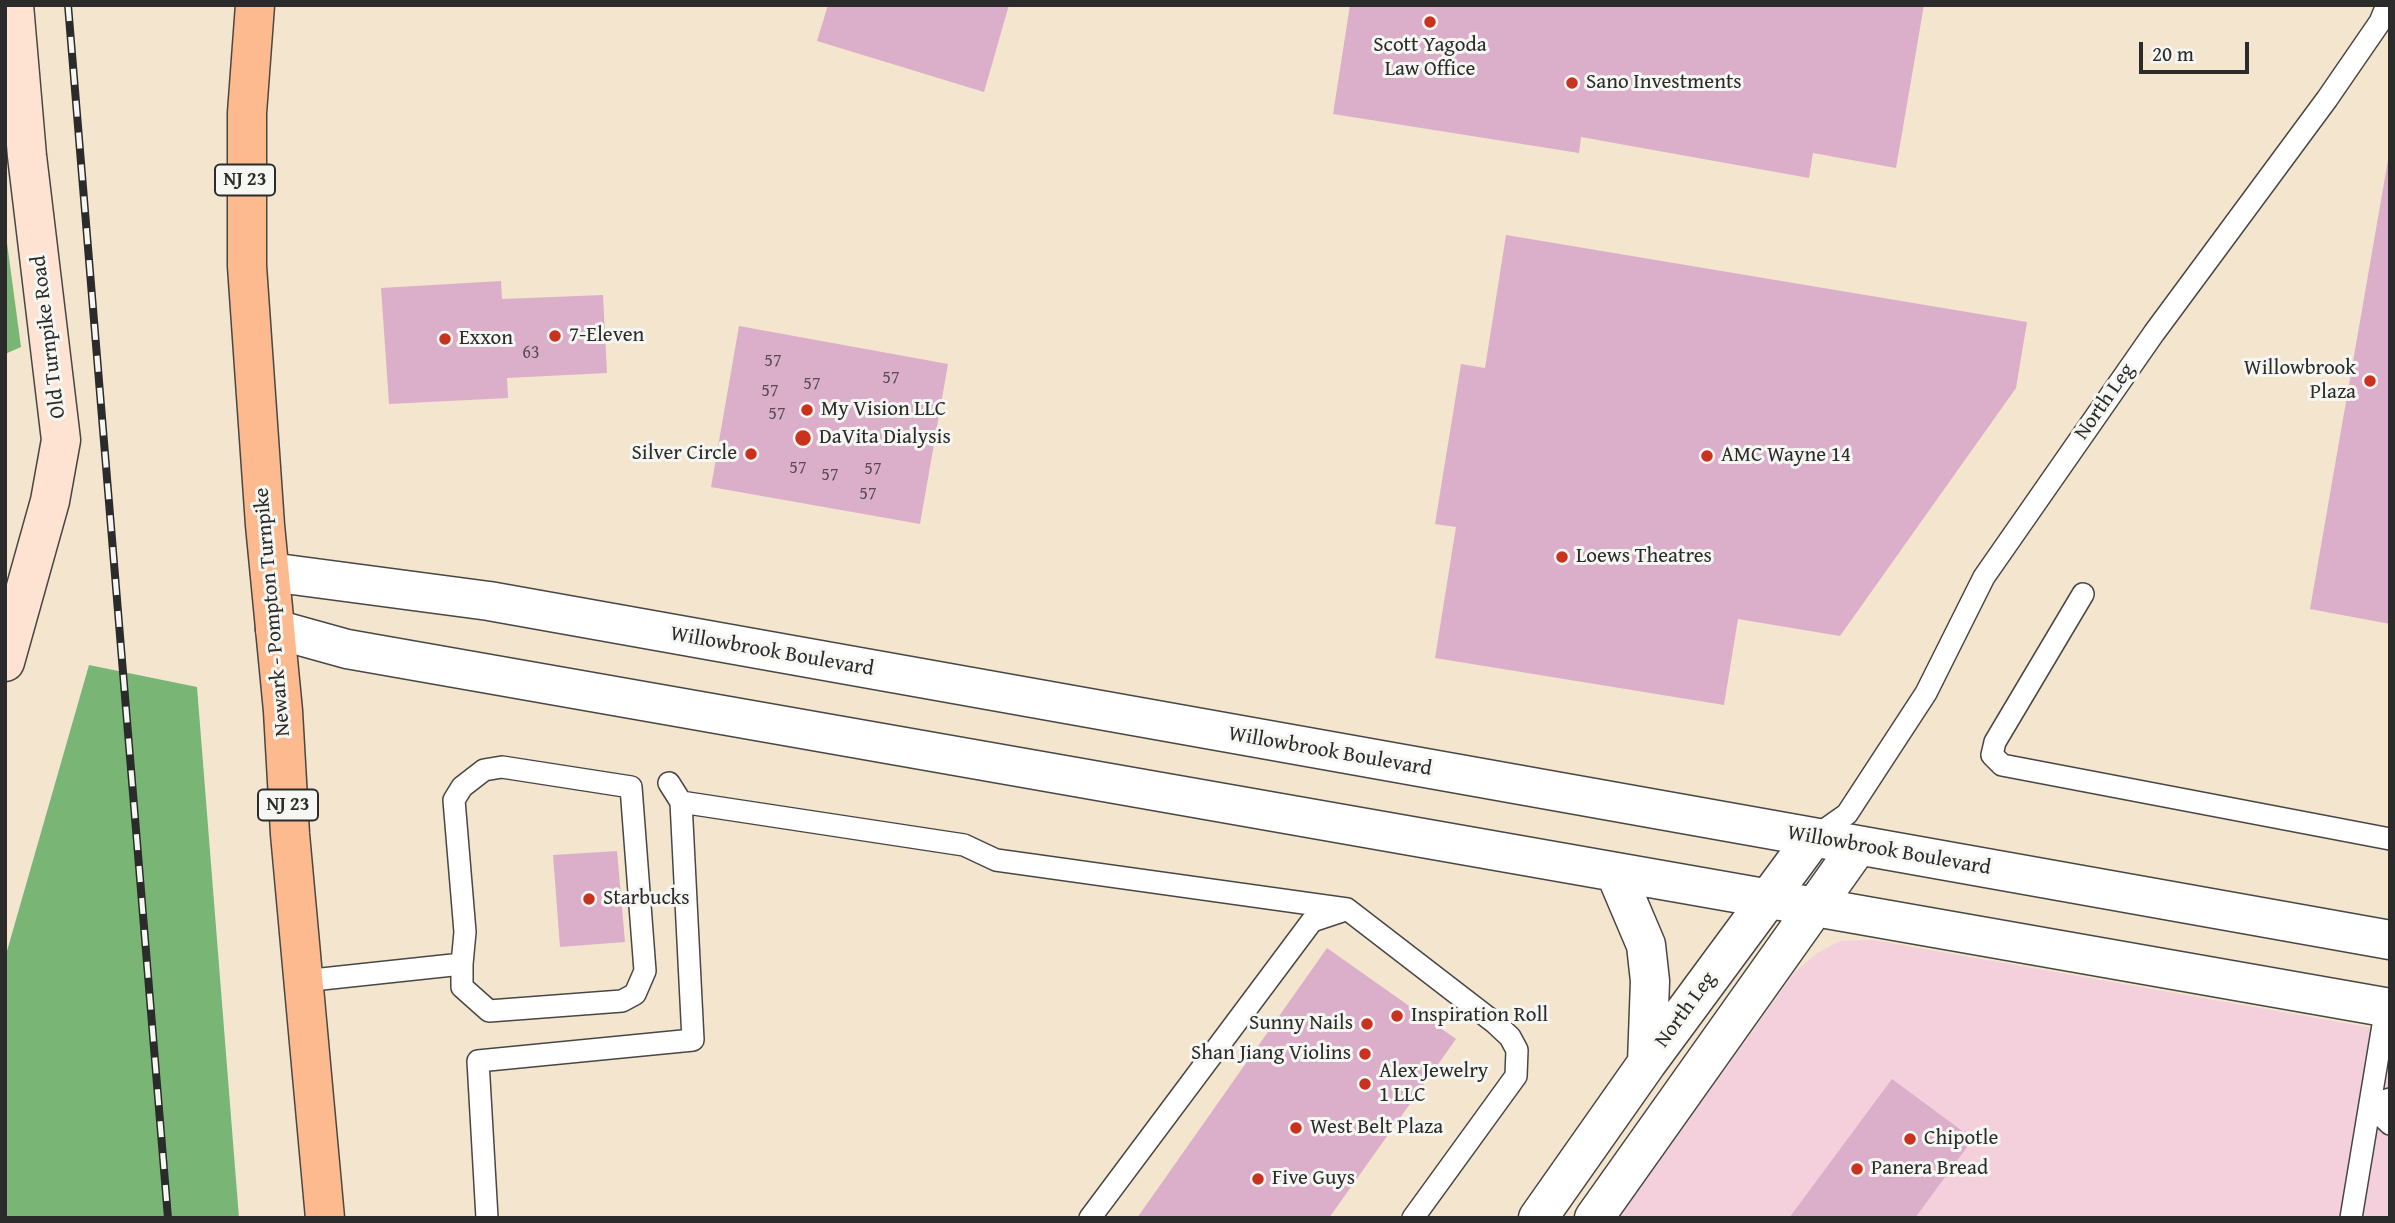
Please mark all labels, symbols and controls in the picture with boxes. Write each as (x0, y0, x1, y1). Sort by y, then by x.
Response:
marker: Scott Yagoda Law Office (1422, 14, 1438, 30)
scale bar (2143, 28, 2253, 72)
place label: Scott Yagoda Law Office (1373, 33, 1487, 83)
text: 20 m (2152, 38, 2194, 69)
place label: Sano Investments (1586, 70, 1742, 96)
marker: Sano Investments (1564, 75, 1580, 91)
road number: NJ 23 (215, 164, 275, 196)
street label: Old Turnpike Road (27, 254, 71, 420)
place label: 7-Eleven (569, 323, 644, 349)
place label: Exxon (459, 326, 513, 352)
marker: 7-Eleven (547, 328, 563, 344)
marker: Exxon (437, 331, 453, 347)
house number: 63 (522, 342, 540, 364)
house number: 57 (764, 350, 782, 372)
place label: Willowbrook Plaza (2244, 356, 2356, 406)
street label: North Leg (2070, 359, 2140, 445)
house number: 57 (882, 367, 900, 389)
house number: 57 (803, 373, 821, 395)
marker: Willowbrook Plaza (2362, 373, 2378, 389)
house number: 57 (761, 380, 779, 402)
place label: My Vision LLC (821, 397, 946, 423)
marker: My Vision LLC (799, 402, 815, 418)
house number: 57 (768, 403, 786, 425)
place label: DaVita Dialysis (819, 425, 951, 451)
marker: DaVita Dialysis (793, 428, 813, 448)
place label: Silver Circle (631, 441, 737, 467)
place label: AMC Wayne 14 (1721, 443, 1851, 469)
marker: Silver Circle (743, 446, 759, 462)
marker: AMC Wayne 14 (1699, 448, 1715, 464)
house number: 57 (789, 457, 807, 479)
house number: 57 (864, 458, 882, 480)
house number: 57 (821, 464, 839, 486)
house number: 57 (859, 483, 877, 505)
street label: Newark - Pompton Turnpike (250, 486, 296, 738)
place label: Loews Theatres (1576, 544, 1712, 570)
marker: Loews Theatres (1554, 549, 1570, 565)
street label: Willowbrook Boulevard (668, 622, 876, 682)
street label: Willowbrook Boulevard (1226, 722, 1434, 782)
road number: NJ 23 (258, 790, 318, 820)
street label: Willowbrook Boulevard (1785, 821, 1993, 881)
place label: Starbucks (603, 886, 689, 912)
marker: Starbucks (581, 891, 597, 907)
street label: North Leg (1650, 967, 1722, 1053)
place label: Inspiration Roll (1411, 1003, 1548, 1029)
marker: Inspiration Roll (1389, 1008, 1405, 1024)
place label: Sunny Nails (1249, 1011, 1353, 1037)
marker: Sunny Nails (1359, 1016, 1375, 1032)
place label: Shan Jiang Violins (1191, 1041, 1351, 1067)
marker: Shan Jiang Violins (1357, 1046, 1373, 1062)
place label: Alex Jewelry 1 LLC (1379, 1059, 1488, 1109)
marker: Alex Jewelry 1 LLC (1357, 1076, 1373, 1092)
place label: West Belt Plaza (1310, 1115, 1443, 1141)
marker: West Belt Plaza (1288, 1120, 1304, 1136)
place label: Chipotle (1924, 1126, 1998, 1152)
marker: Chipotle (1902, 1131, 1918, 1147)
place label: Panera Bread (1871, 1156, 1988, 1182)
marker: Panera Bread (1849, 1161, 1865, 1177)
place label: Five Guys (1272, 1166, 1355, 1192)
marker: Five Guys (1250, 1171, 1266, 1187)

